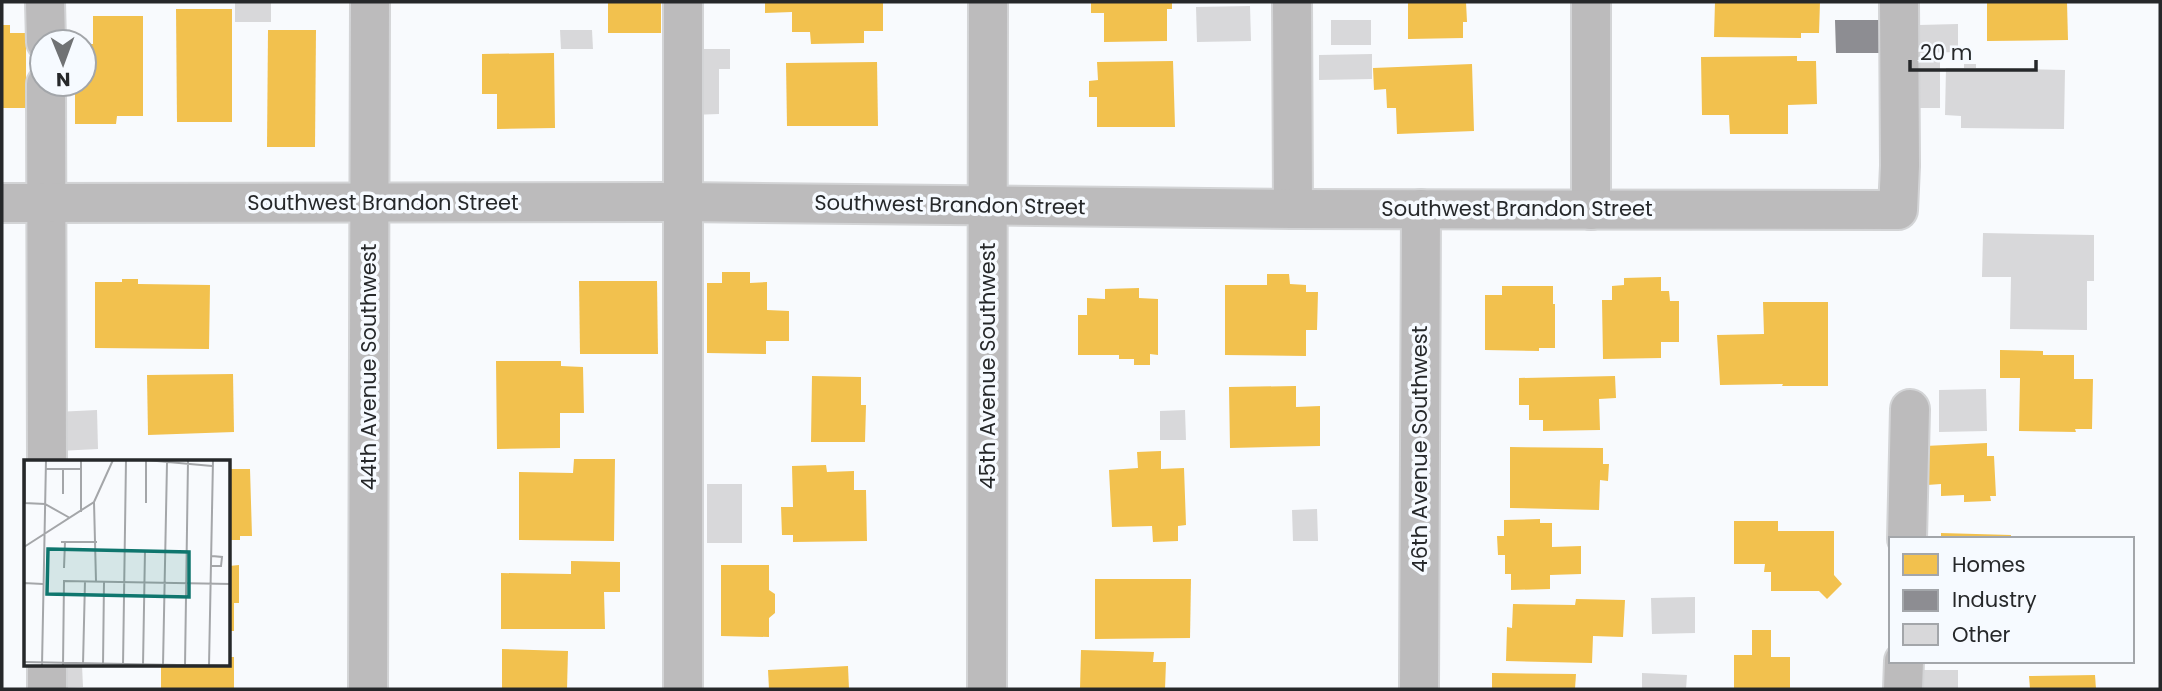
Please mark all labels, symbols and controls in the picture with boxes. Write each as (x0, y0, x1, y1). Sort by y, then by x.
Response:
north arrow (28, 28, 98, 98)
scale bar (1910, 28, 2036, 72)
text: 20 m (1920, 38, 1973, 67)
text: N (56, 66, 71, 93)
street label: Southwest Brandon Street (247, 188, 519, 217)
street label: Southwest Brandon Street (814, 188, 1086, 221)
street label: Southwest Brandon Street (1381, 194, 1653, 223)
street label: 45th Avenue Southwest (973, 243, 1002, 489)
street label: 44th Avenue Southwest (354, 244, 383, 490)
street label: 46th Avenue Southwest (1405, 326, 1434, 572)
inset map (24, 460, 231, 666)
legend (1889, 537, 2134, 663)
text: Homes (1952, 550, 2026, 579)
text: Industry (1952, 585, 2037, 614)
text: Other (1952, 620, 2011, 649)

